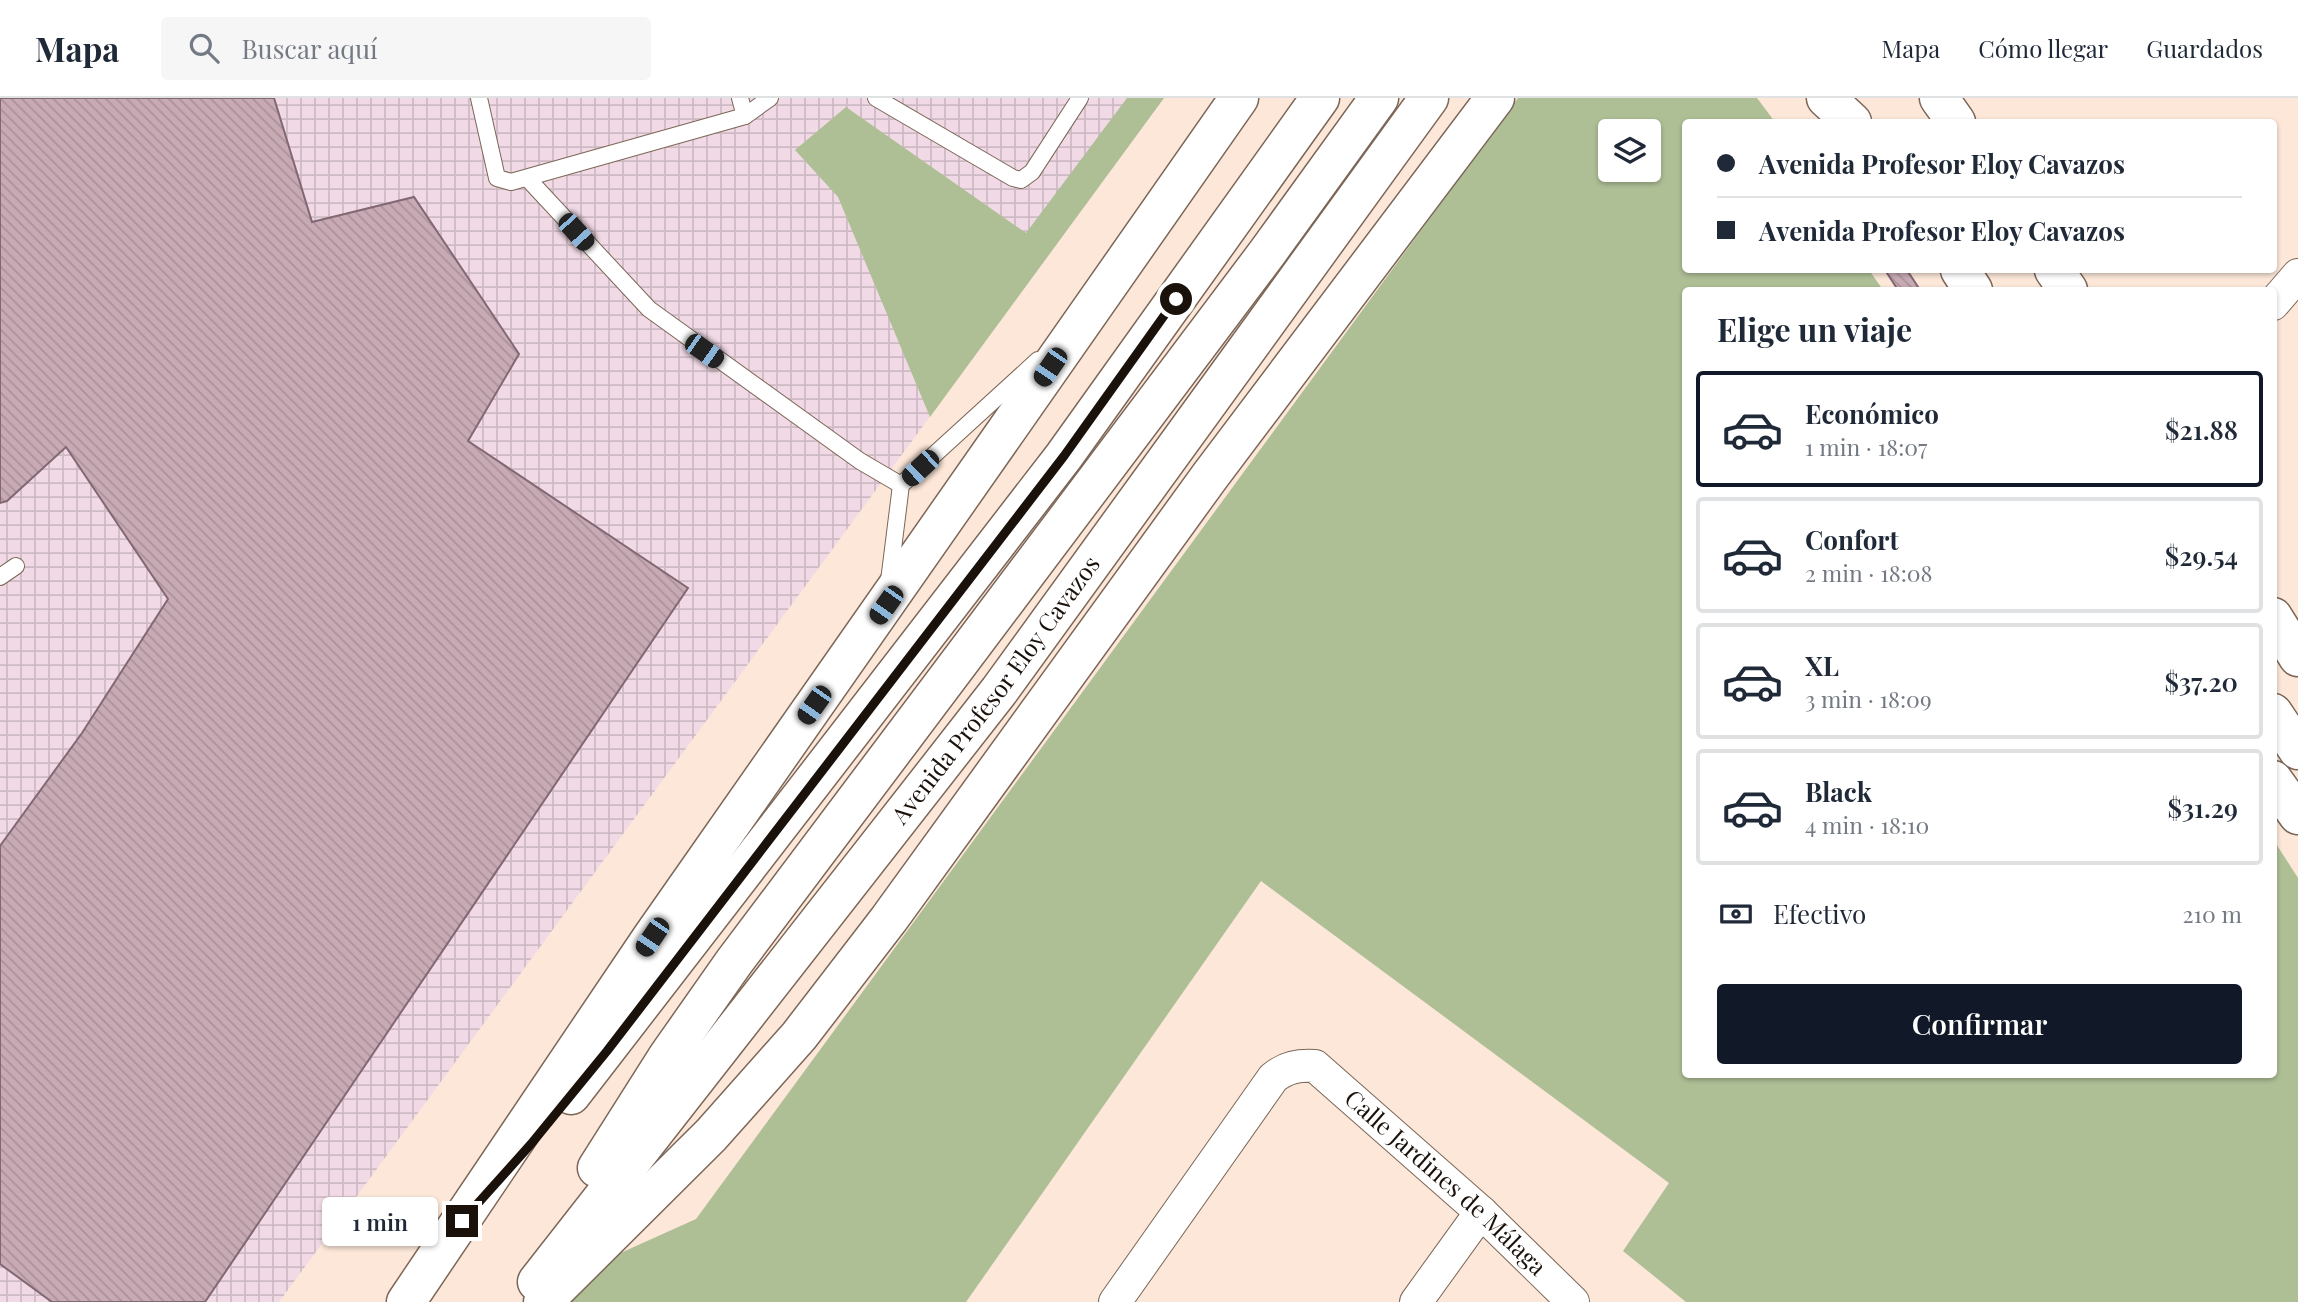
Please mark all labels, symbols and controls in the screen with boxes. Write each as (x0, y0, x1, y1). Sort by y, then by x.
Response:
search box (161, 17, 651, 80)
text: Mapa (35, 26, 119, 70)
icon: search (185, 29, 223, 67)
text: Buscar aquí (241, 31, 378, 66)
text: Mapa (1882, 32, 1940, 64)
text: Cómo llegar (1978, 32, 2108, 64)
text: Guardados (2146, 32, 2263, 64)
map controls (1598, 119, 1661, 182)
button: layers (1598, 119, 1661, 182)
text: Avenida Profesor Eloy Cavazos (1759, 146, 2125, 181)
car (555, 209, 598, 255)
text: Avenida Profesor Eloy Cavazos (1759, 213, 2125, 248)
route start (1160, 283, 1192, 315)
text: Elige un viaje (1717, 307, 1912, 350)
car (681, 330, 728, 372)
car (1030, 344, 1071, 390)
text: Económico (1805, 396, 1939, 431)
icon: car (1721, 398, 1784, 461)
text: $21.88 (2165, 412, 2238, 447)
text: 1 min · 18:07 (1805, 431, 1927, 462)
car (898, 446, 943, 490)
text: Confort (1805, 522, 1899, 557)
icon: car (1721, 524, 1784, 587)
text: $29.54 (2165, 538, 2238, 573)
street label: Avenida Profesor Eloy Cavazos (883, 549, 1106, 830)
text: 2 min · 18:08 (1805, 557, 1933, 588)
car (866, 582, 907, 628)
text: XL (1805, 648, 1839, 683)
icon: car (1721, 650, 1784, 713)
text: $37.20 (2164, 664, 2238, 699)
car (794, 682, 835, 728)
text: 3 min · 18:09 (1805, 683, 1932, 714)
text: Black (1805, 774, 1872, 809)
icon: car (1721, 776, 1784, 839)
text: $31.29 (2167, 790, 2238, 825)
text: 4 min · 18:10 (1805, 809, 1929, 840)
icon: cash (1717, 895, 1755, 933)
text: Efectivo (1773, 896, 1866, 931)
text: 210 m (2183, 898, 2242, 929)
car (632, 914, 673, 960)
button: Confirmar (1717, 984, 2242, 1064)
street label: Calle Jardines de Málaga (1339, 1082, 1554, 1281)
callout: 1 min (322, 1196, 438, 1246)
route end (446, 1205, 478, 1237)
text: 1 min (352, 1206, 408, 1237)

